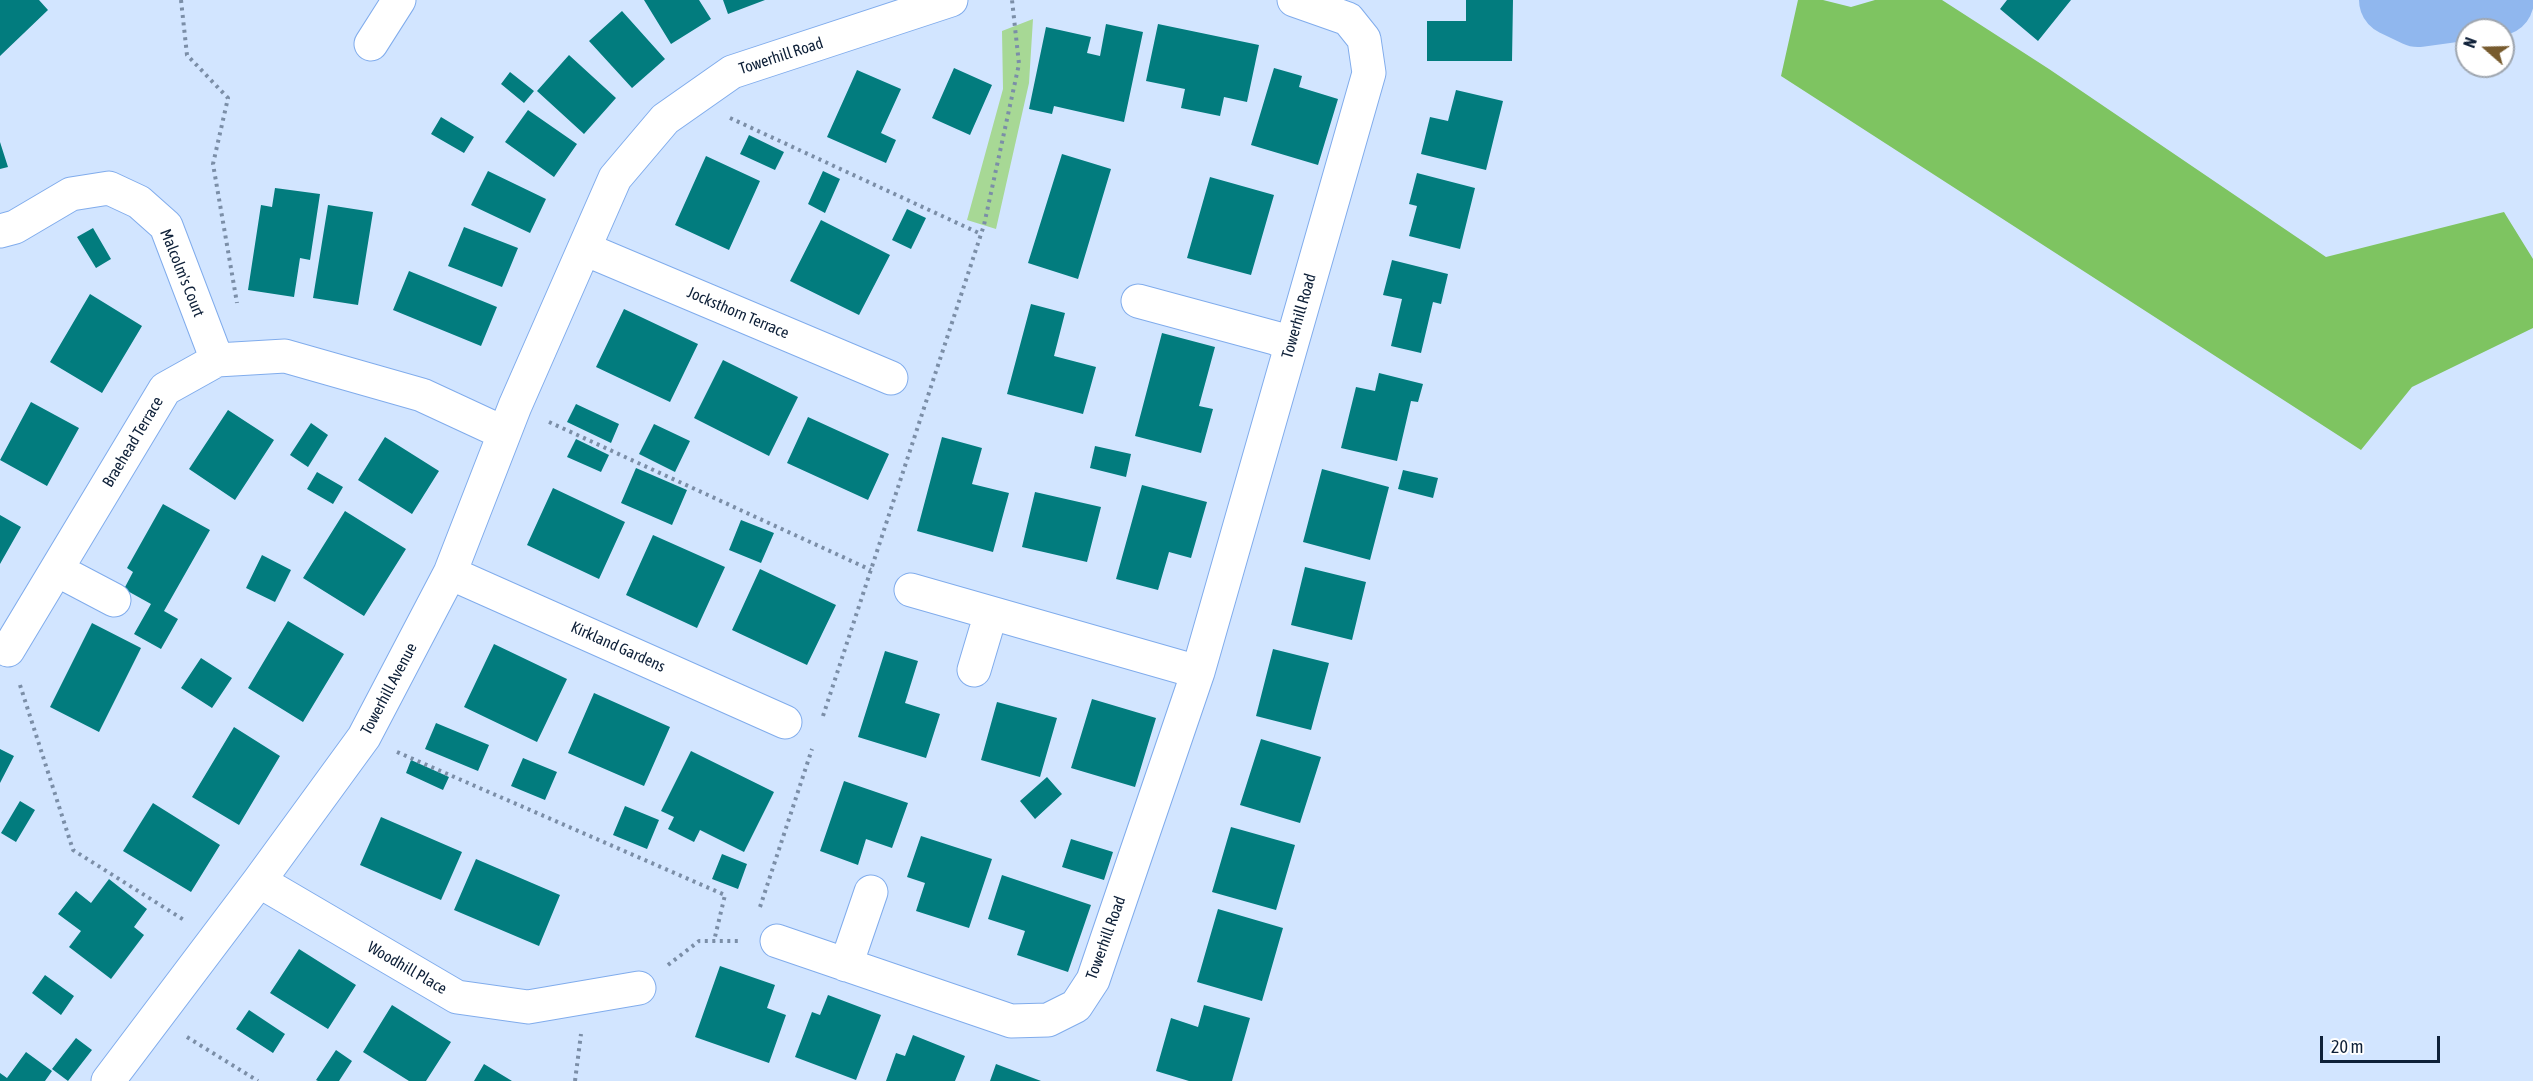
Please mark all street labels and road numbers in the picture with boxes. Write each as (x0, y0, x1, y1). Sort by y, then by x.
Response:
street label: Towerhill Road (736, 33, 826, 79)
street label: Malcolm's Court (156, 226, 208, 320)
street label: Towerhill Road (1278, 271, 1320, 361)
street label: Jocksthorn Terrace (684, 283, 792, 343)
street label: Braehead Terrace (99, 393, 167, 491)
street label: Kirkland Gardens (568, 618, 668, 676)
street label: Towerhill Avenue (357, 640, 421, 738)
street label: Towerhill Road (1082, 894, 1130, 982)
street label: Woodhill Place (364, 938, 450, 998)

